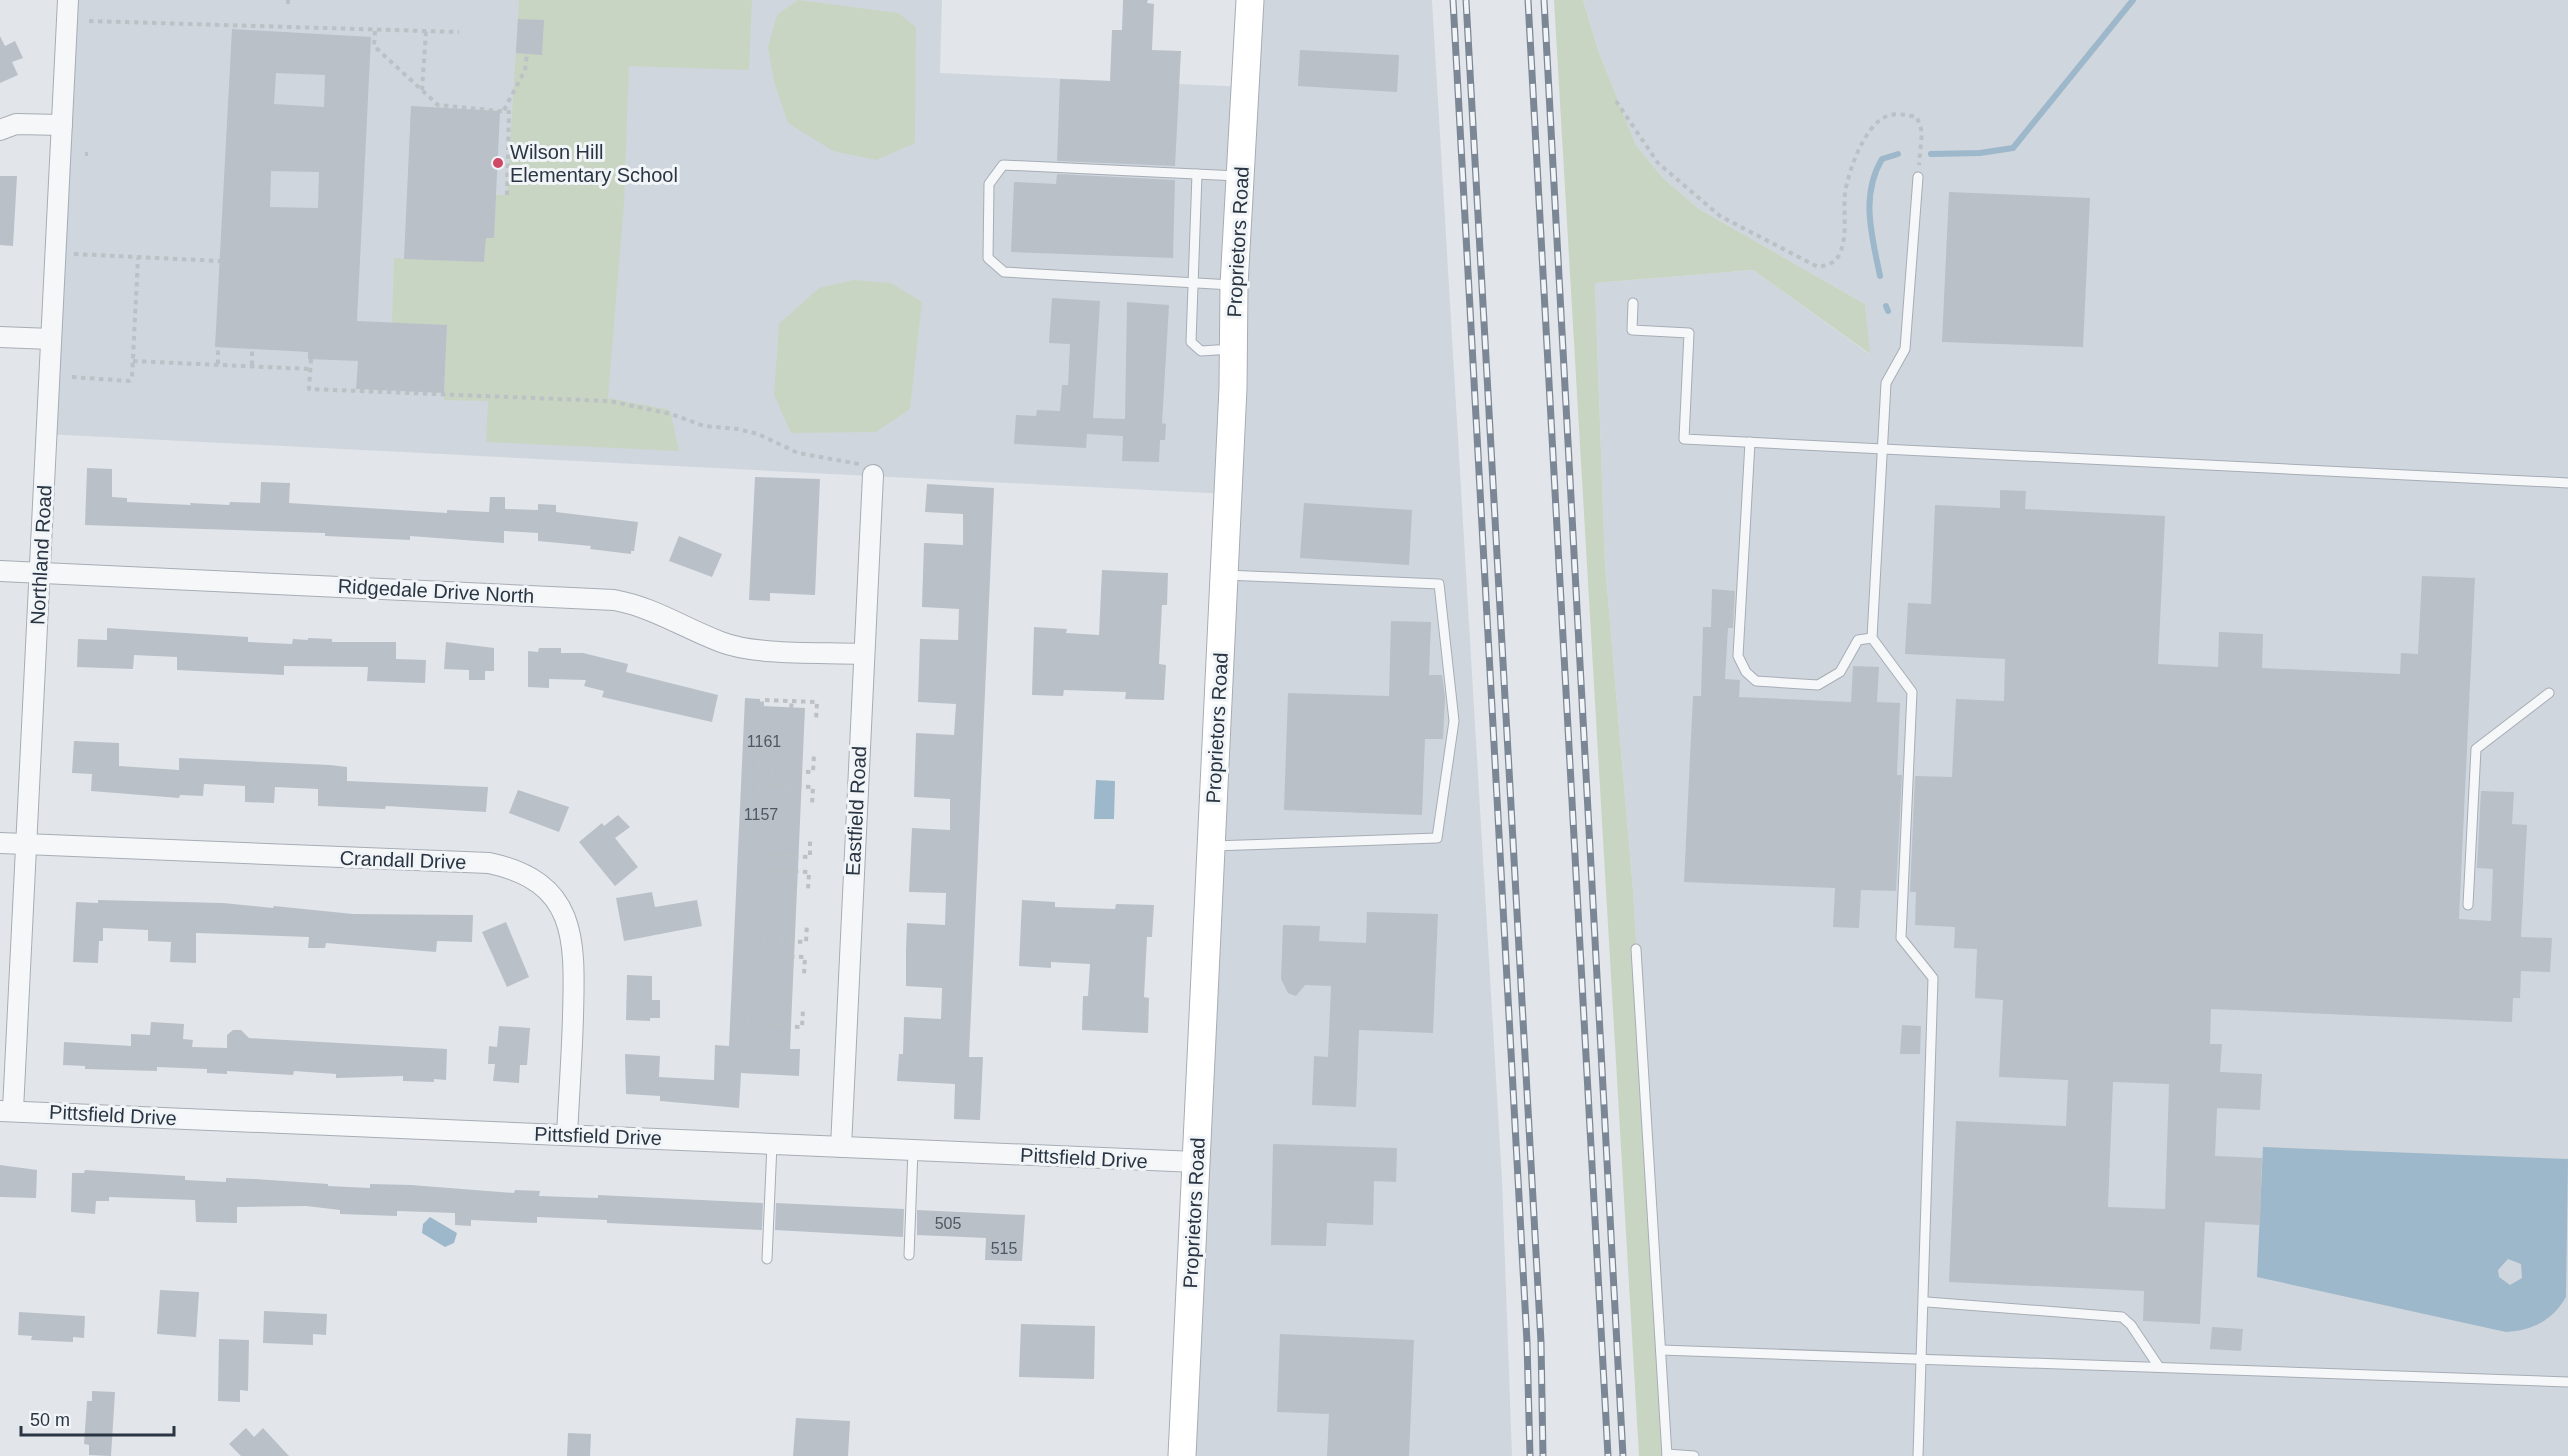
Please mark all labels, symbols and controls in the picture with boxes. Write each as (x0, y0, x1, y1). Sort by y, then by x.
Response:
place label: Wilson Hill Elementary School (510, 141, 678, 186)
marker: Wilson Hill Elementary School (491, 156, 505, 170)
street label: Proprietors Road (1223, 166, 1253, 318)
street label: Northland Road (26, 484, 56, 626)
street label: Ridgedale Drive North (337, 575, 535, 607)
street label: Proprietors Road (1202, 652, 1232, 804)
house number: 1161 (747, 733, 781, 750)
street label: Eastfield Road (842, 745, 870, 877)
house number: 1157 (744, 806, 778, 823)
street label: Crandall Drive (339, 847, 467, 873)
street label: Pittsfield Drive (49, 1101, 177, 1129)
street label: Pittsfield Drive (534, 1123, 662, 1149)
street label: Proprietors Road (1179, 1137, 1209, 1289)
street label: Pittsfield Drive (1020, 1144, 1148, 1172)
house number: 505 (935, 1215, 961, 1232)
house number: 515 (991, 1240, 1017, 1257)
scale bar (21, 1399, 174, 1437)
text: 50 m (30, 1410, 70, 1430)

